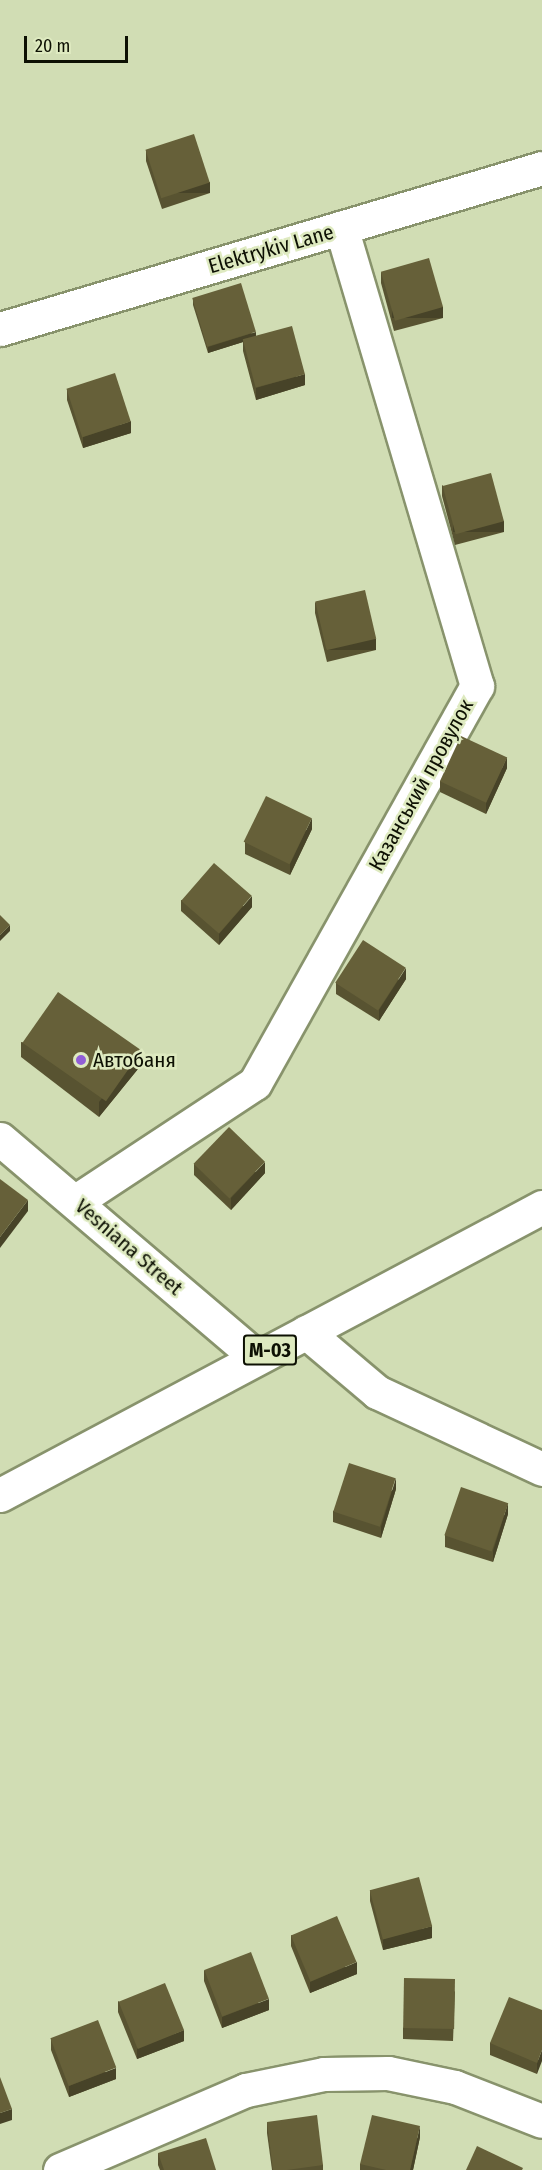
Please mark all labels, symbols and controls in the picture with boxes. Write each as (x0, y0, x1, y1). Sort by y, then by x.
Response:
scale bar (27, 24, 130, 62)
text: 20 m (35, 35, 70, 57)
street label: Elektrykiv Lane (205, 219, 337, 279)
street label: Казанський провулок (363, 695, 479, 875)
place label: Автобаня (93, 1047, 176, 1073)
marker: Автобаня (74, 1053, 88, 1067)
street label: Vesniana Street (70, 1194, 188, 1300)
road number: М-03 (242, 1333, 298, 1367)

